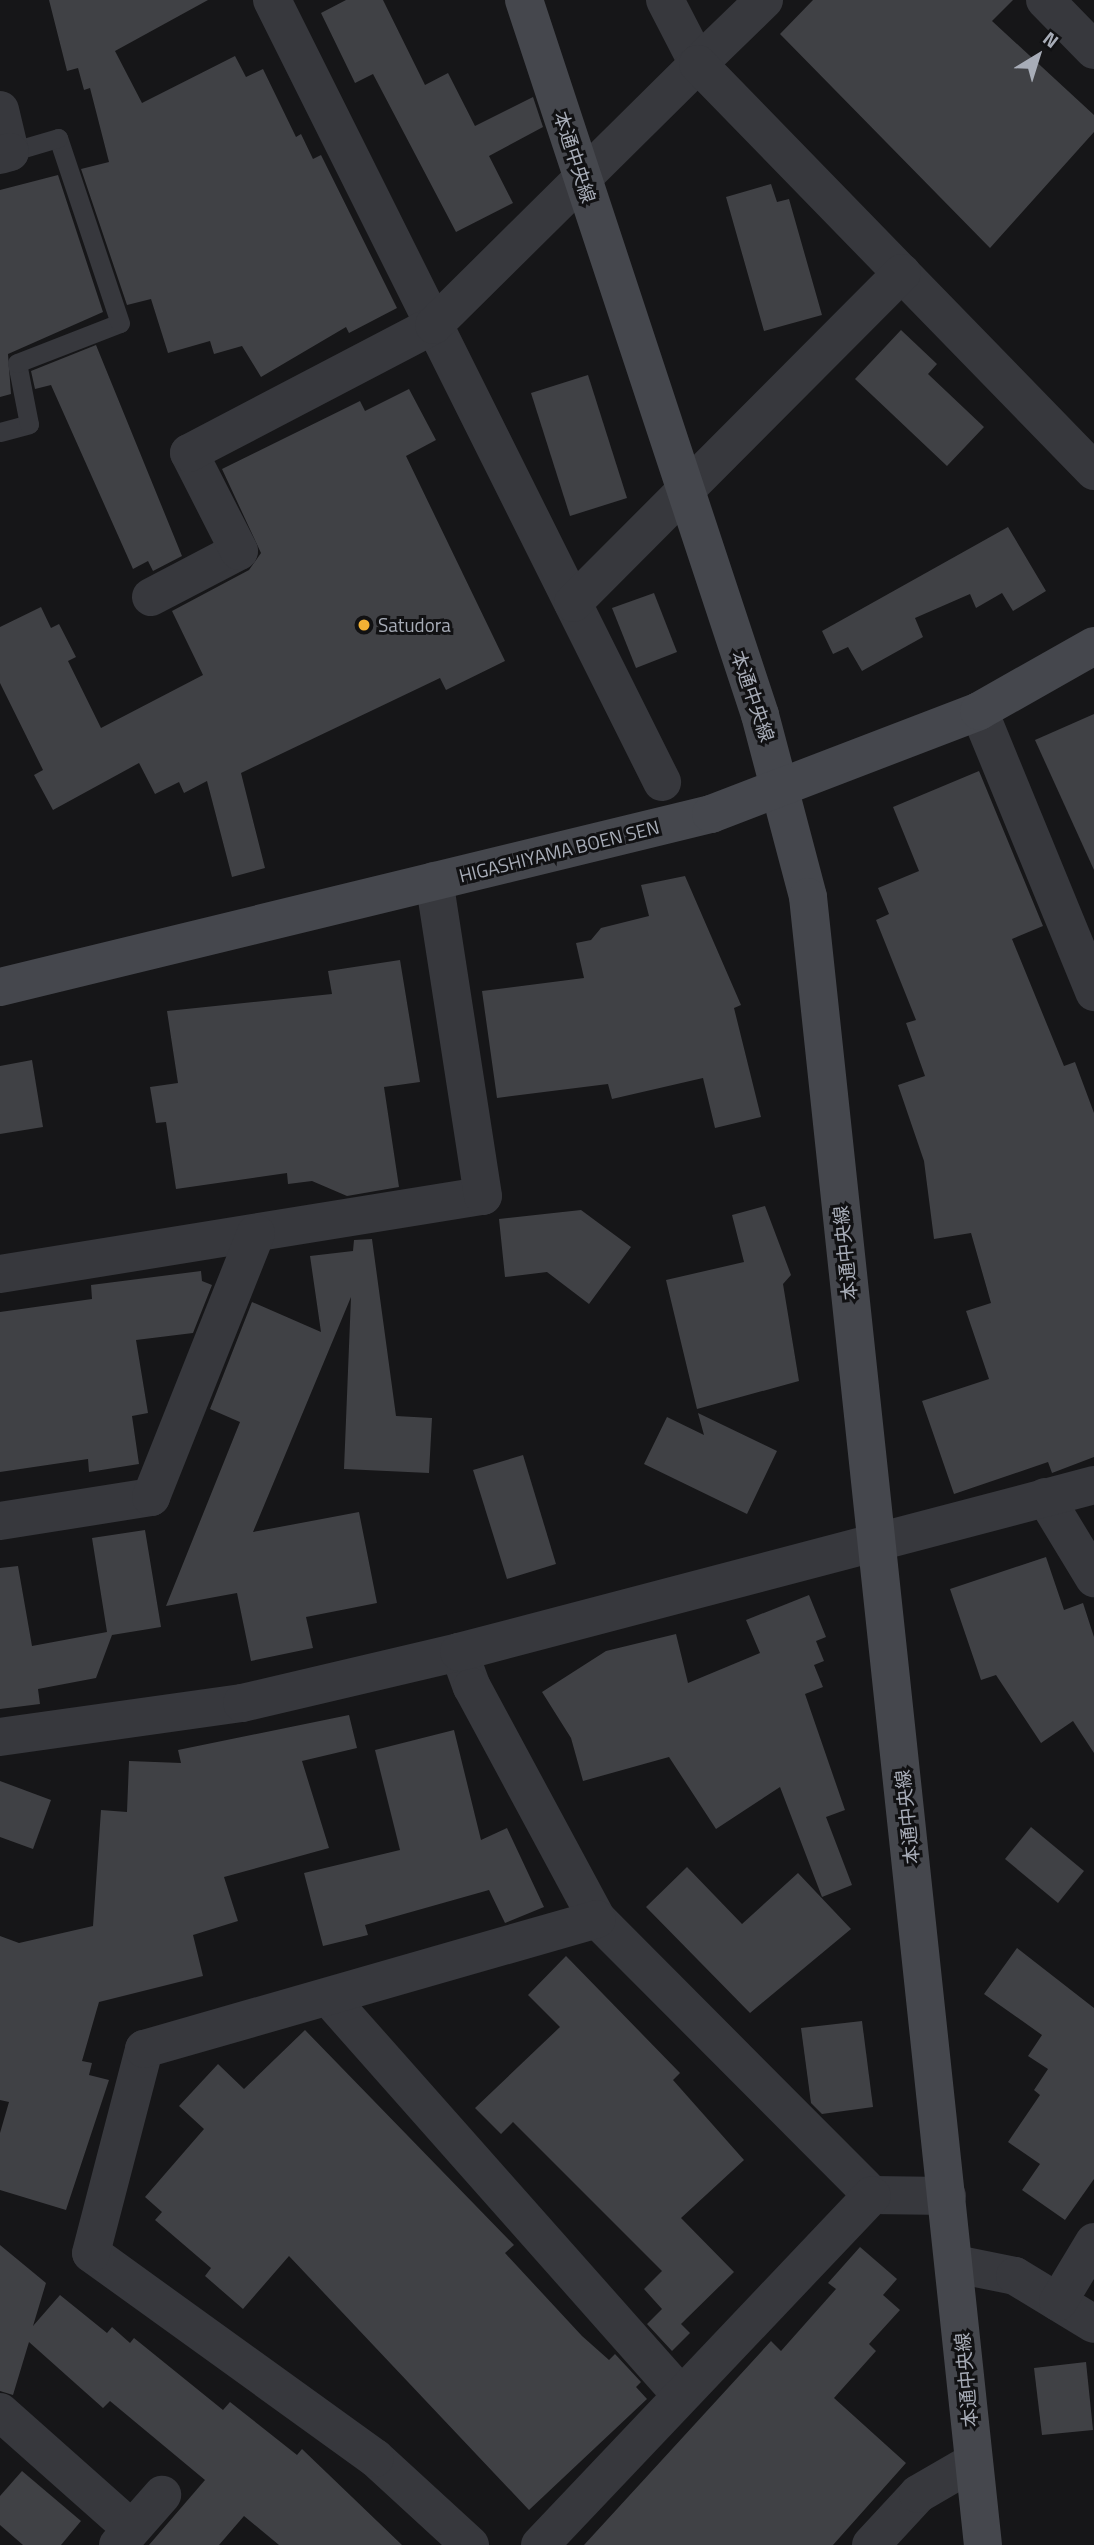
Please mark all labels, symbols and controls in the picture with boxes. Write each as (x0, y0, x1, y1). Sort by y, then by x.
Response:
north arrow (1003, 21, 1073, 91)
text: N (1037, 24, 1065, 55)
street label: 本通中央線 (549, 108, 601, 206)
place label: Satudora (378, 614, 451, 636)
marker: Satudora (356, 617, 372, 633)
street label: 本通中央線 (727, 647, 779, 745)
street label: HIGASHIYAMA BOEN SEN (456, 815, 662, 887)
street label: 本通中央線 (829, 1205, 861, 1301)
street label: 本通中央線 (891, 1769, 923, 1865)
street label: 本通中央線 (951, 2332, 981, 2428)

